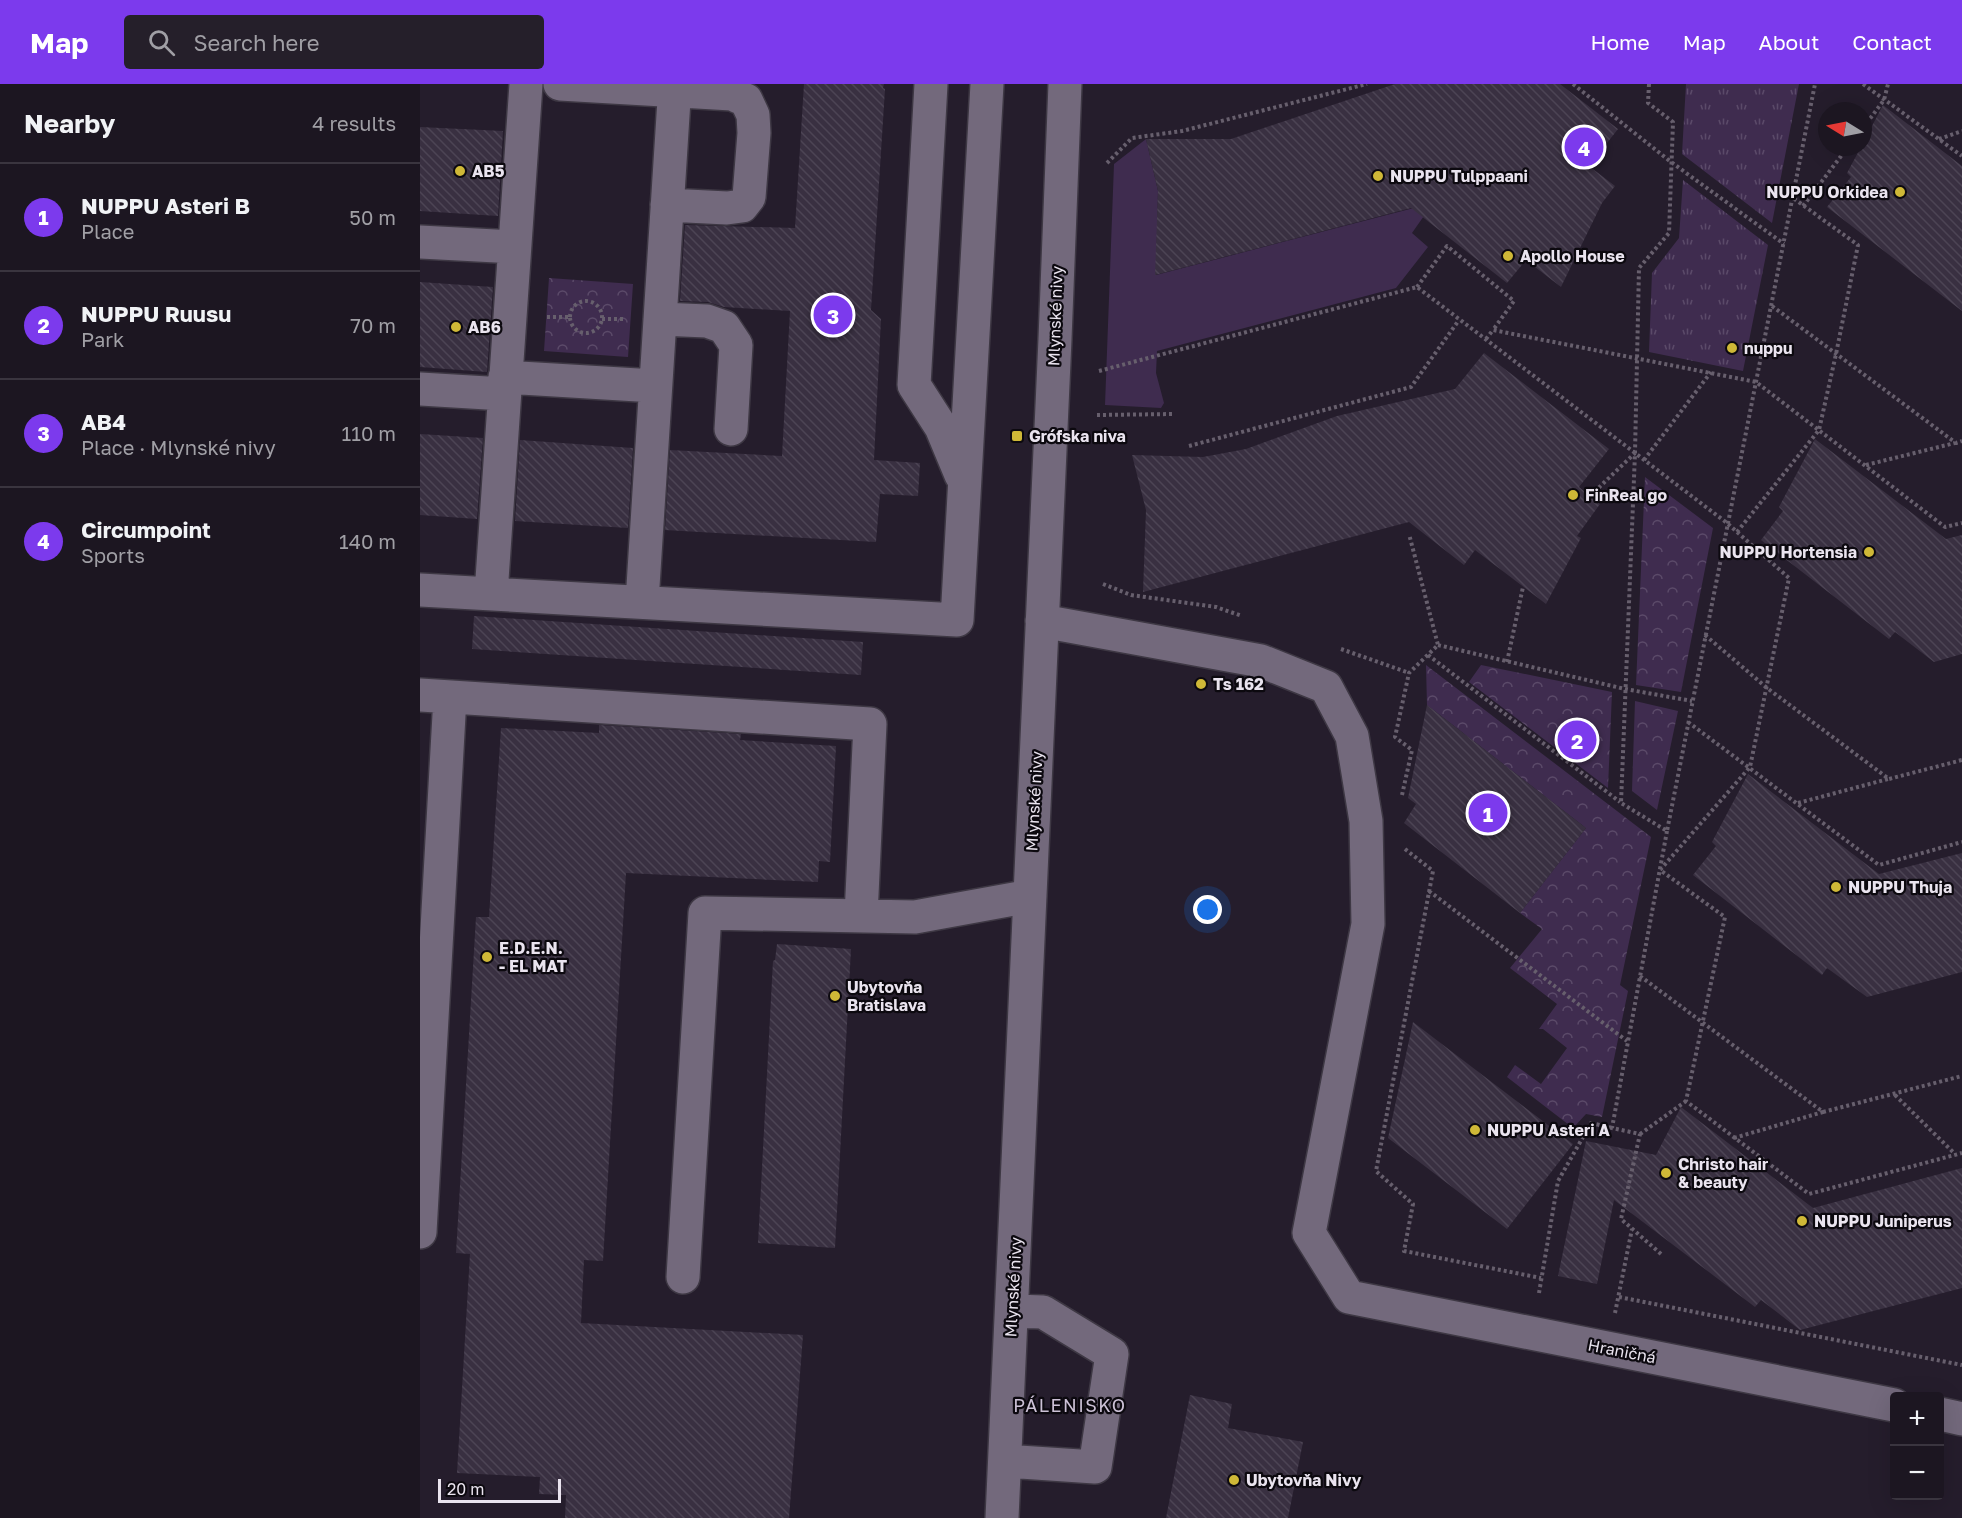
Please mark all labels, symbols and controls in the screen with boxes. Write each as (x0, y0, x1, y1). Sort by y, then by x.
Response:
search box (124, 15, 544, 69)
text: Map (30, 26, 88, 59)
icon: search (145, 26, 178, 59)
text: Search here (193, 29, 319, 56)
text: Home (1590, 29, 1650, 55)
text: Map (1683, 29, 1726, 55)
text: About (1759, 29, 1819, 55)
text: Contact (1852, 29, 1932, 55)
north arrow (1818, 102, 1872, 156)
text: Nearby (24, 108, 115, 139)
text: 4 results (312, 111, 396, 135)
pin: 4 (1564, 124, 1604, 170)
place label: AB5 (472, 161, 505, 181)
marker: AB5 (453, 164, 467, 178)
place label: NUPPU Tulppaani (1390, 166, 1528, 186)
marker: NUPPU Tulppaani (1371, 169, 1385, 183)
place label: NUPPU Orkidea (1766, 182, 1888, 202)
marker: NUPPU Orkidea (1893, 185, 1907, 199)
text: NUPPU Asteri B (81, 192, 250, 219)
text: 1 (38, 205, 49, 229)
text: 50 m (349, 205, 396, 229)
text: Place (81, 219, 134, 243)
place label: Apollo House (1520, 246, 1625, 266)
marker: Apollo House (1501, 249, 1515, 263)
street label: Mlynské nivy (1043, 265, 1067, 367)
pin: 3 (814, 292, 852, 338)
text: NUPPU Ruusu (81, 300, 231, 327)
text: 2 (37, 313, 50, 337)
text: 70 m (350, 313, 396, 337)
place label: AB6 (468, 317, 501, 337)
marker: AB6 (449, 320, 463, 334)
text: Park (81, 327, 124, 351)
place label: nuppu (1744, 338, 1792, 358)
marker: nuppu (1725, 341, 1739, 355)
text: AB4 (81, 408, 126, 435)
text: 3 (37, 421, 50, 445)
text: 110 m (342, 421, 396, 445)
place label: Grófska niva (1029, 426, 1126, 446)
marker: Grófska niva (1010, 429, 1024, 443)
text: Place · Mlynské nivy (81, 435, 276, 459)
place label: FinReal go (1585, 485, 1667, 505)
marker: FinReal go (1566, 488, 1580, 502)
text: Circumpoint (81, 516, 211, 543)
text: 4 (37, 529, 50, 553)
text: 140 m (339, 529, 396, 553)
place label: NUPPU Hortensia (1720, 542, 1857, 562)
text: Sports (81, 543, 145, 567)
marker: NUPPU Hortensia (1862, 545, 1876, 559)
place label: Ts 162 (1213, 674, 1264, 694)
marker: Ts 162 (1194, 677, 1208, 691)
pin: 2 (1558, 718, 1596, 762)
street label: Mlynské nivy (1021, 750, 1047, 852)
pin: 1 (1468, 790, 1508, 836)
place label: NUPPU Thuja (1848, 877, 1952, 897)
marker: NUPPU Thuja (1829, 880, 1843, 894)
your location (1193, 895, 1222, 924)
place label: E.D.E.N. - EL MAT (499, 938, 568, 976)
marker: E.D.E.N. - EL MAT (480, 950, 494, 964)
place label: Ubytovňa Bratislava (847, 977, 926, 1015)
marker: Ubytovňa Bratislava (828, 989, 842, 1003)
place label: NUPPU Asteri A (1487, 1120, 1611, 1140)
marker: NUPPU Asteri A (1468, 1123, 1482, 1137)
place label: Christo hair & beauty (1678, 1154, 1768, 1192)
marker: Christo hair & beauty (1659, 1166, 1673, 1180)
place label: NUPPU Juniperus (1814, 1211, 1952, 1231)
marker: NUPPU Juniperus (1795, 1214, 1809, 1228)
street label: Mlynské nivy (1000, 1236, 1026, 1338)
street label: Hraničná (1586, 1335, 1658, 1367)
map controls (1890, 1392, 1944, 1500)
button: + (1890, 1392, 1944, 1446)
district label: PÁLENISKO (1013, 1394, 1127, 1416)
button: − (1890, 1446, 1944, 1500)
place label: Ubytovňa Nivy (1246, 1470, 1362, 1490)
marker: Ubytovňa Nivy (1227, 1473, 1241, 1487)
scale bar (438, 1476, 561, 1504)
text: 20 m (447, 1479, 484, 1499)

